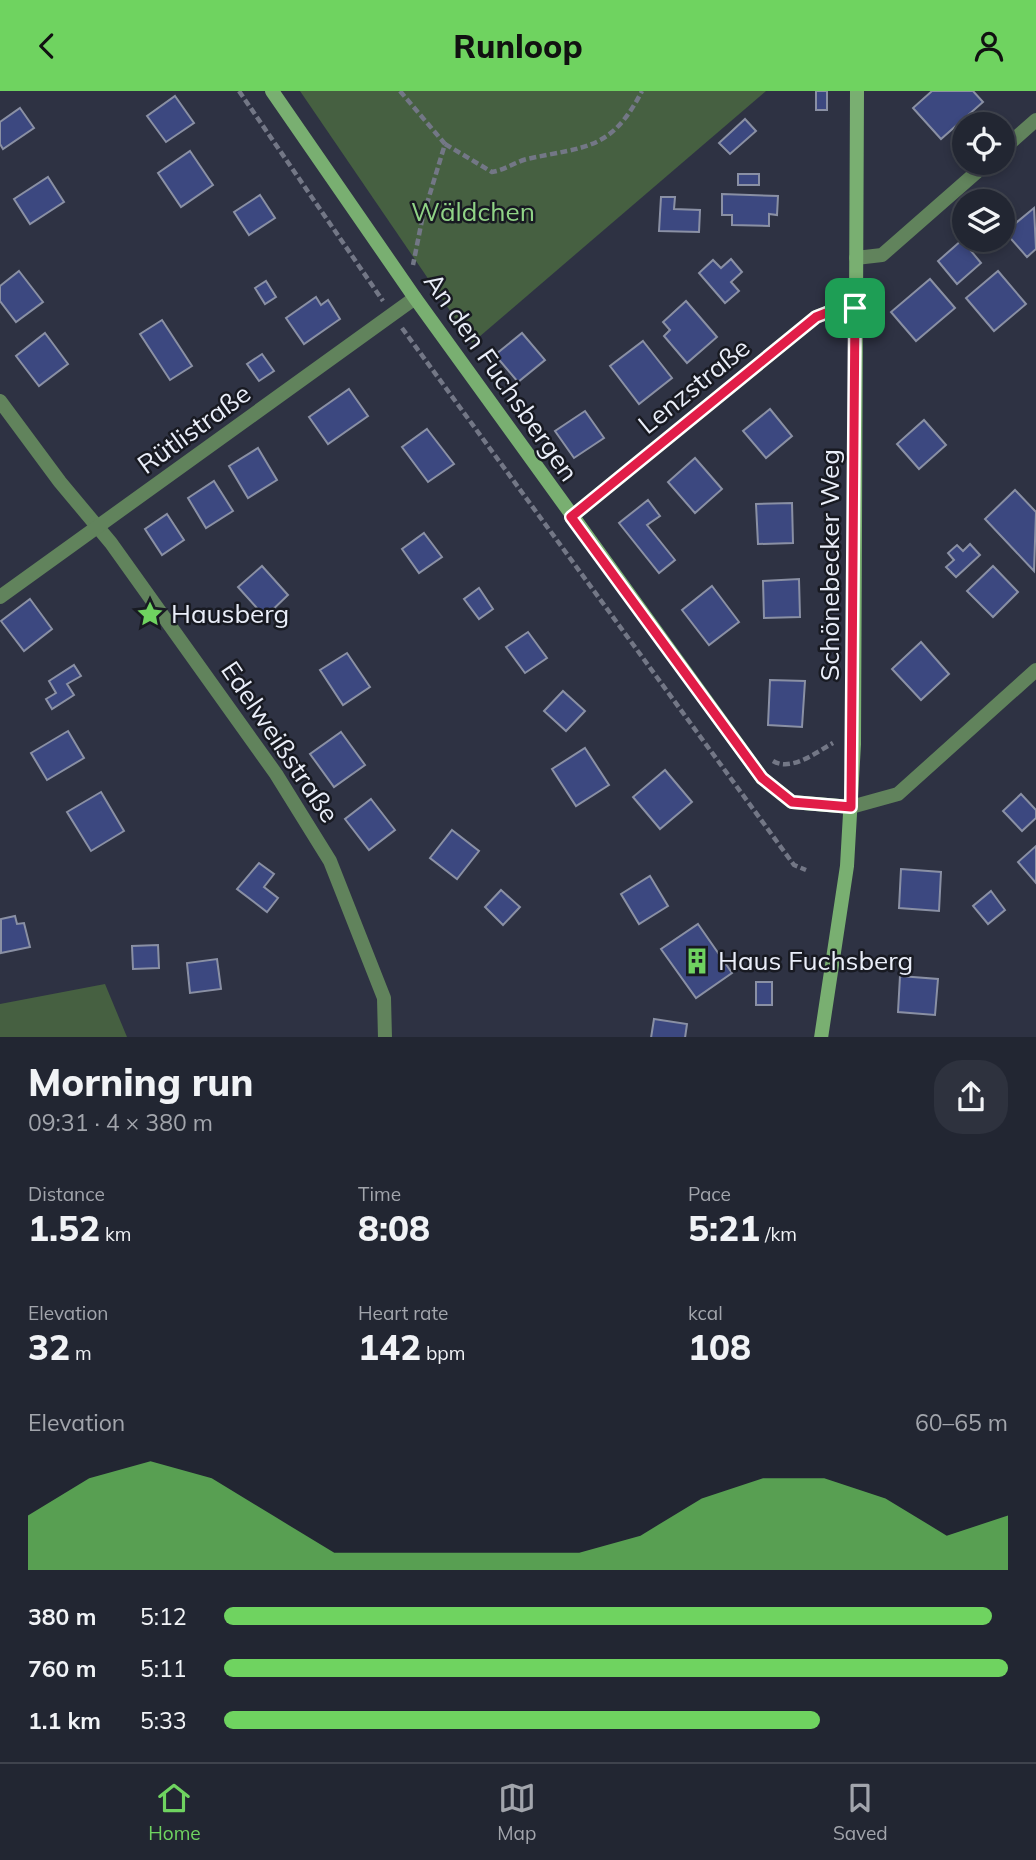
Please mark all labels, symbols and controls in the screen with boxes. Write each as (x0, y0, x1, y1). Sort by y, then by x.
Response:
text: Runloop (453, 26, 583, 66)
icon: back (28, 27, 66, 65)
icon: person (970, 27, 1008, 65)
map controls (952, 112, 1015, 252)
button: locate (952, 112, 1015, 175)
button: layers (952, 189, 1015, 252)
park label: Wäldchen (411, 195, 535, 228)
street label: An den Fuchsbergen (417, 266, 586, 487)
pin (825, 278, 885, 338)
icon: arrive (836, 289, 874, 327)
street label: Lenzstraße (631, 331, 756, 441)
street label: Rütlistraße (131, 376, 257, 481)
street label: Schönebecker Weg (813, 449, 846, 681)
place label: Hausberg (171, 597, 289, 630)
place icon: Hausberg (135, 599, 165, 629)
street label: Edelweißstraße (214, 655, 347, 829)
place label: Haus Fuchsberg (718, 944, 913, 977)
building icon: Haus Fuchsberg (682, 946, 712, 976)
text: Morning run (28, 1058, 254, 1106)
button: share (934, 1060, 1008, 1134)
text: 09:31 · 4 × 380 m (28, 1108, 213, 1137)
text: Distance (28, 1182, 105, 1206)
text: Time (358, 1182, 401, 1206)
text: Pace (688, 1182, 731, 1206)
text: 1.52 (28, 1206, 100, 1250)
text: 8:08 (358, 1206, 430, 1250)
text: 5:21 (688, 1206, 760, 1250)
text: km (100, 1222, 132, 1246)
text: /km (760, 1222, 797, 1246)
text: Elevation (28, 1301, 108, 1325)
text: Heart rate (358, 1301, 448, 1325)
text: kcal (688, 1301, 723, 1325)
text: 32 (28, 1325, 70, 1369)
text: 142 (358, 1325, 421, 1369)
text: 108 (688, 1325, 751, 1369)
text: m (70, 1341, 92, 1365)
text: bpm (421, 1341, 465, 1365)
text: Elevation (28, 1408, 125, 1437)
text: 60–65 m (915, 1408, 1008, 1437)
text: 380 m (28, 1602, 96, 1631)
text: 5:12 (140, 1602, 187, 1631)
text: 760 m (28, 1654, 96, 1683)
text: 5:11 (140, 1654, 187, 1683)
text: 1.1 km (28, 1706, 101, 1735)
text: 5:33 (140, 1706, 187, 1735)
tab: Home (148, 1779, 201, 1845)
tab: Map (497, 1779, 536, 1845)
tab: Saved (833, 1779, 888, 1845)

